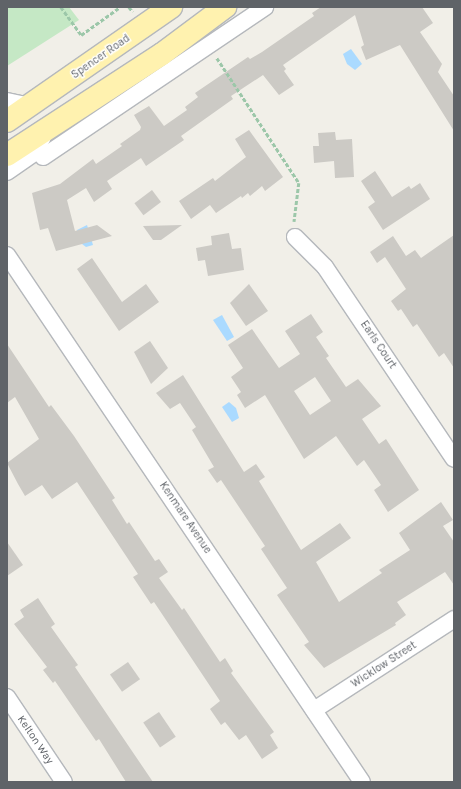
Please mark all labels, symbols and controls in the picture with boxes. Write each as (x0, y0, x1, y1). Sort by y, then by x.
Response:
street label: Spencer Road (69, 32, 133, 82)
street label: Earls Court (357, 318, 399, 372)
street label: Kenmare Avenue (156, 480, 214, 556)
street label: Wicklow Street (349, 639, 419, 691)
street label: Kelton Way (14, 713, 56, 767)

